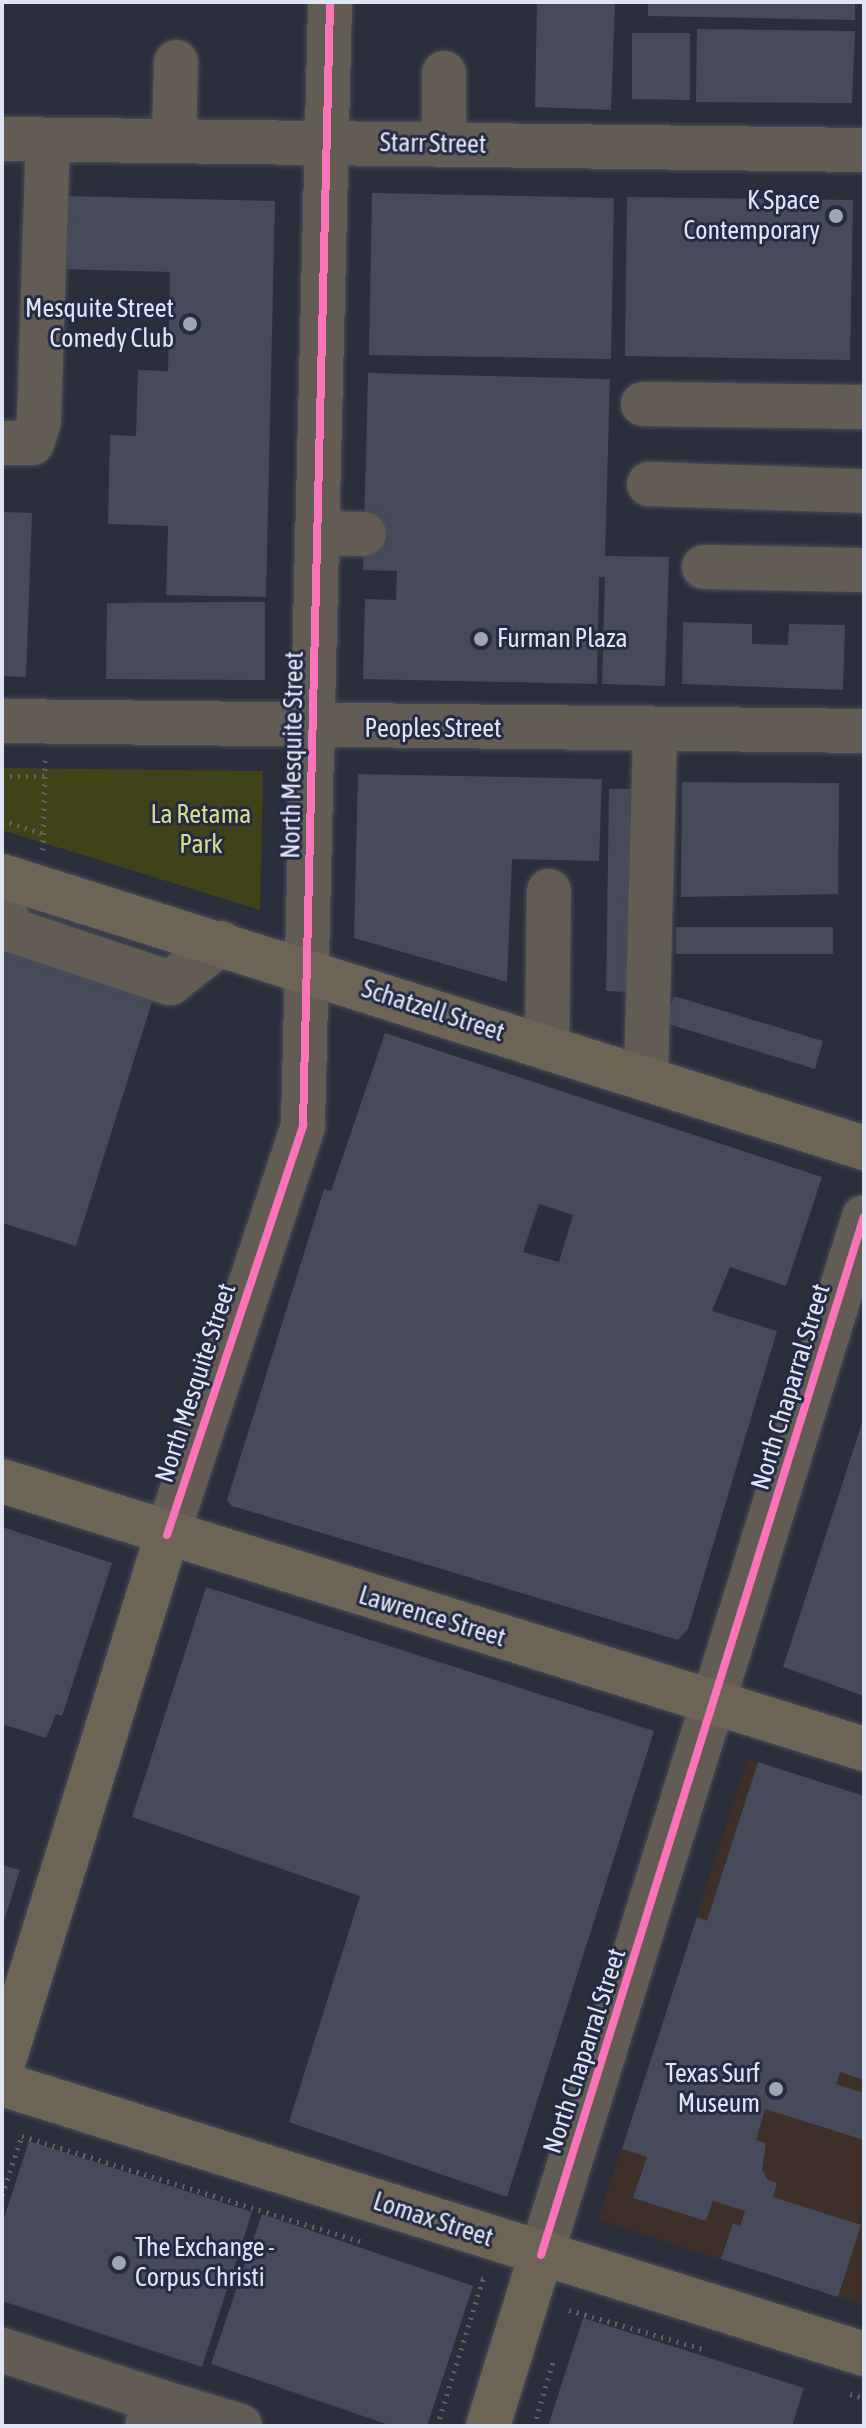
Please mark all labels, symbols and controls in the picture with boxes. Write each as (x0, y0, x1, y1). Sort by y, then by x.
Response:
street label: Starr Street (380, 127, 486, 161)
place label: K Space Contemporary (684, 185, 820, 246)
marker: K Space Contemporary (827, 207, 845, 225)
place label: Mesquite Street Comedy Club (25, 293, 174, 354)
marker: Mesquite Street Comedy Club (181, 315, 199, 333)
place label: Furman Plaza (497, 623, 628, 655)
marker: Furman Plaza (472, 630, 490, 648)
street label: North Mesquite Street (276, 651, 310, 859)
street label: Peoples Street (365, 713, 501, 745)
park label: La Retama Park (151, 799, 251, 860)
street label: Schatzell Street (358, 973, 508, 1049)
street label: North Mesquite Street (149, 1279, 243, 1487)
street label: North Chaparral Street (745, 1280, 837, 1494)
street label: Lawrence Street (355, 1580, 509, 1654)
street label: North Chaparral Street (537, 1944, 633, 2158)
place label: Texas Surf Museum (665, 2058, 760, 2120)
marker: Texas Surf Museum (767, 2080, 785, 2098)
street label: Lomax Street (369, 2186, 497, 2254)
place label: The Exchange - Corpus Christi (135, 2232, 275, 2294)
marker: The Exchange - Corpus Christi (110, 2254, 128, 2272)

